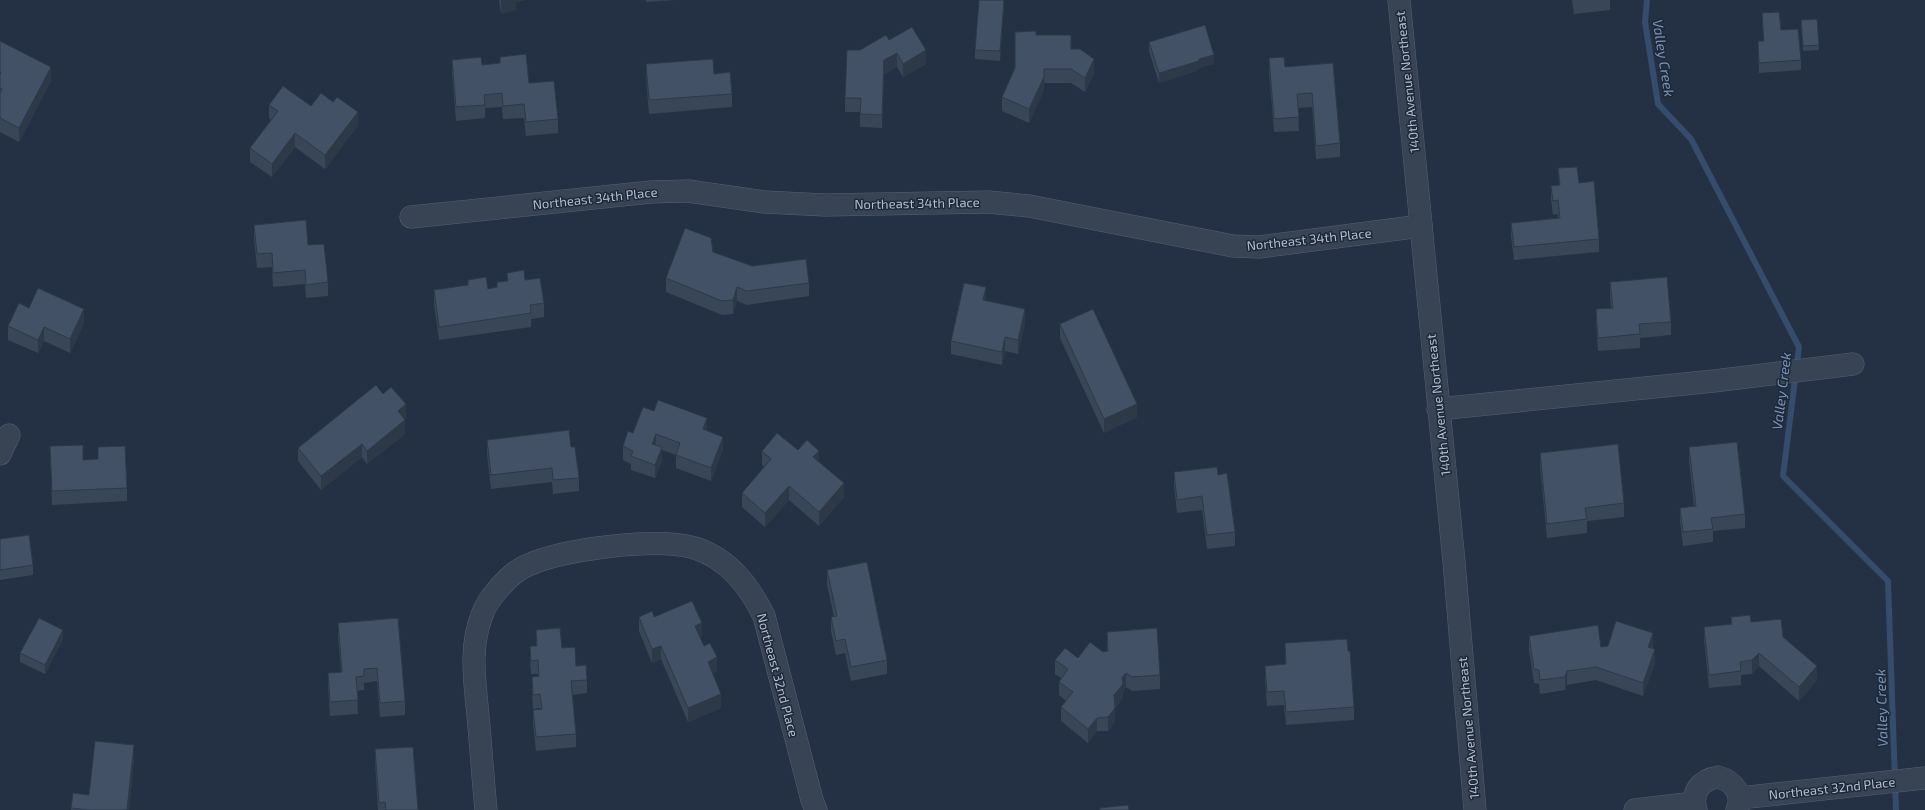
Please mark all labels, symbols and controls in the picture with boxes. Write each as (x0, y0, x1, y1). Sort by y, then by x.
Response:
street label: 140th Avenue Northeast (1392, 10, 1422, 154)
water label: Valley Creek (1649, 18, 1679, 98)
street label: Northeast 34th Place (532, 183, 658, 213)
street label: Northeast 34th Place (854, 194, 980, 212)
street label: Northeast 34th Place (1246, 224, 1372, 254)
street label: 140th Avenue Northeast (1423, 333, 1453, 477)
water label: Valley Creek (1768, 351, 1794, 431)
street label: Northeast 32nd Place (754, 612, 802, 739)
street label: 140th Avenue Northeast (1454, 656, 1482, 800)
water label: Valley Creek (1871, 669, 1891, 747)
street label: Northeast 32nd Place (1768, 773, 1896, 803)

